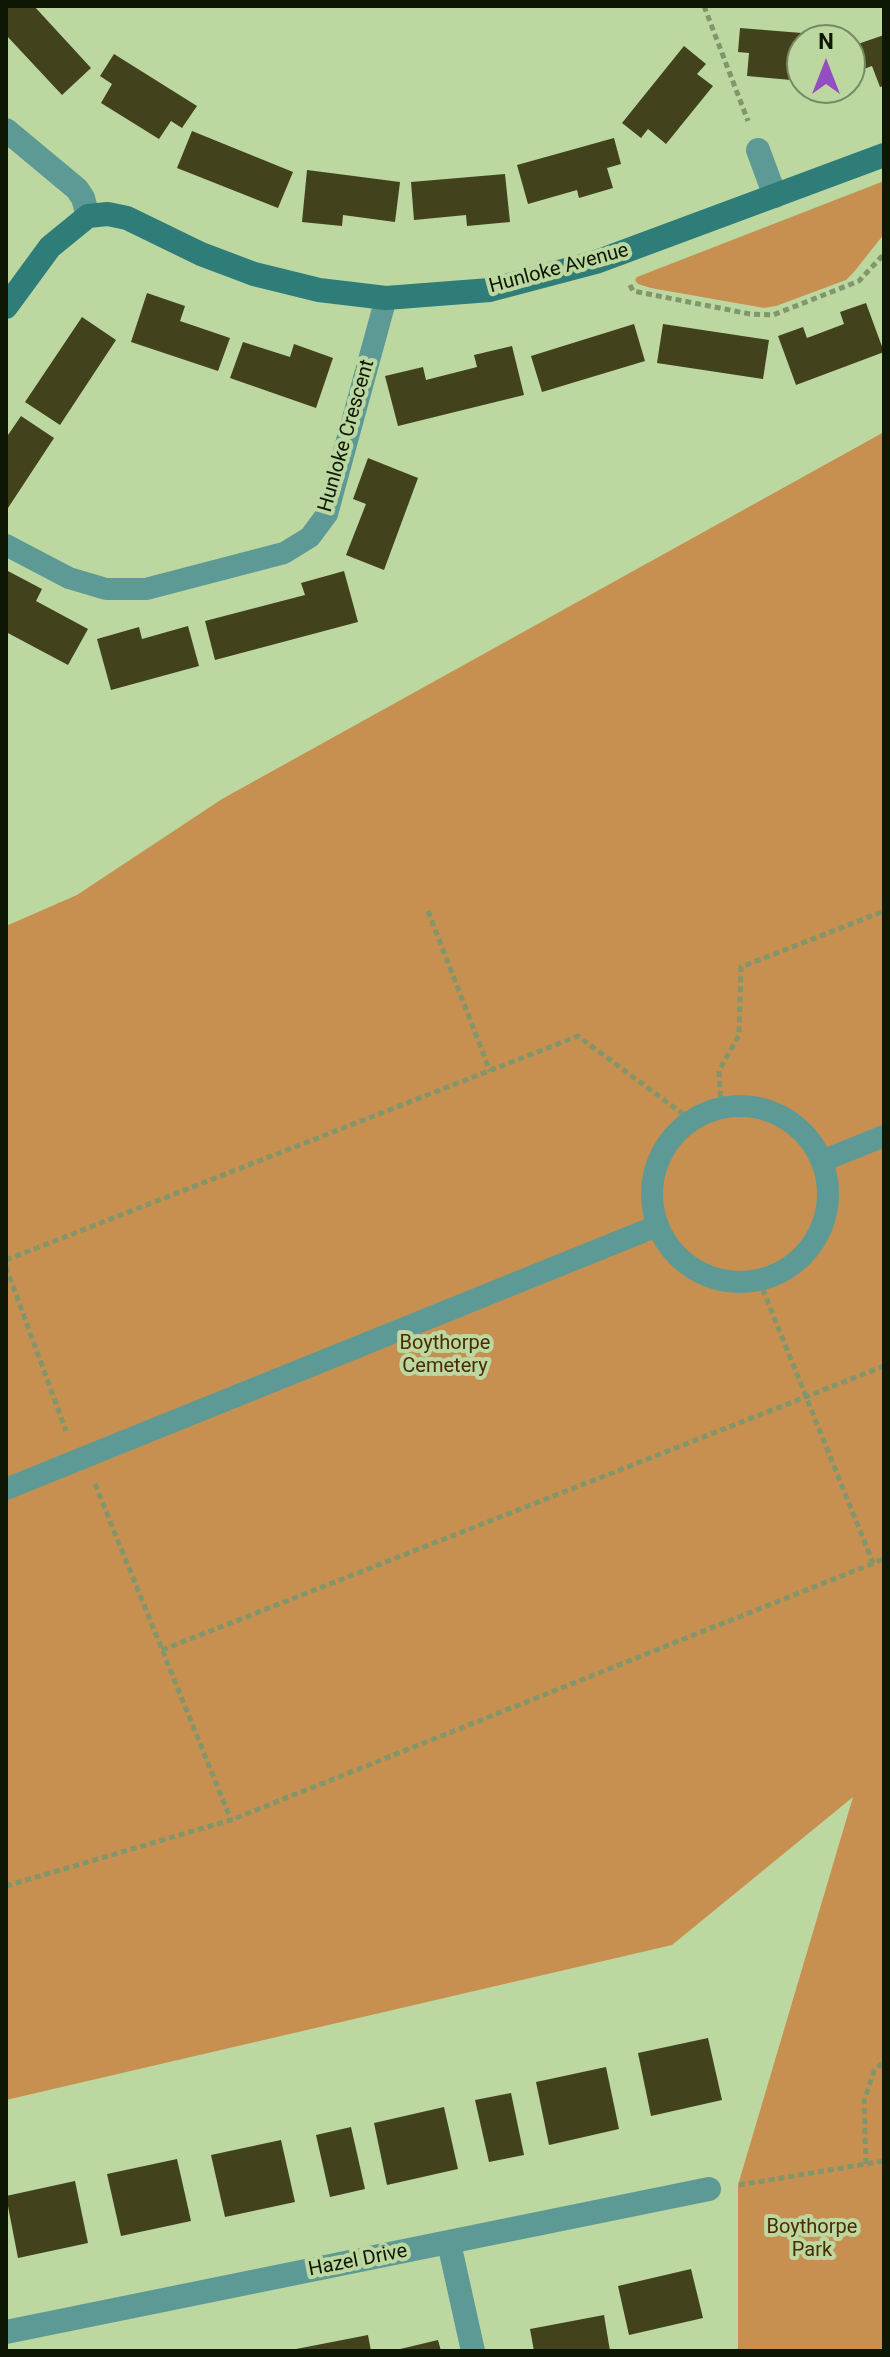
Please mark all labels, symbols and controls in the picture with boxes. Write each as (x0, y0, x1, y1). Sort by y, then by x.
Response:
north arrow (786, 24, 866, 104)
text: N (818, 29, 834, 54)
street label: Hunloke Avenue (487, 239, 631, 299)
street label: Hunloke Crescent (314, 357, 380, 515)
park label: Boythorpe Cemetery (400, 1332, 490, 1379)
park label: Boythorpe Park (767, 2216, 857, 2263)
street label: Hazel Drive (306, 2240, 410, 2282)

